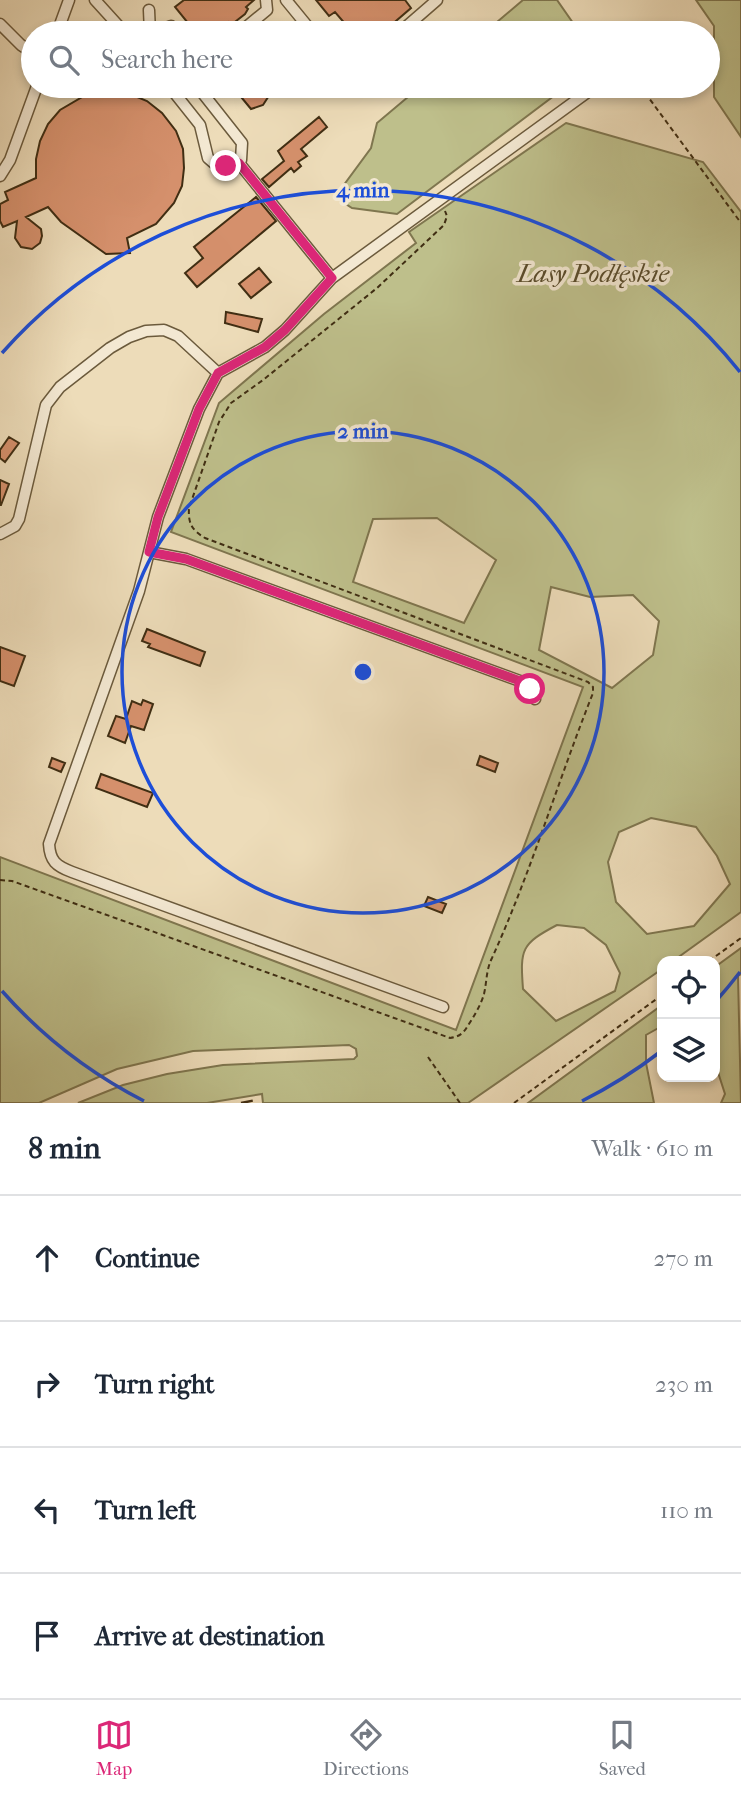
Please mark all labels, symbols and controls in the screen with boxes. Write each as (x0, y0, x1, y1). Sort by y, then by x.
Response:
search box (21, 21, 720, 98)
icon: search (45, 41, 83, 79)
text: Search here (101, 44, 233, 75)
route end (210, 150, 241, 181)
text: 4 min (336, 178, 390, 203)
park label: Lasy Podłęskie (515, 258, 670, 289)
text: 2 min (337, 419, 389, 443)
centre of rings (351, 660, 375, 684)
route start (514, 673, 545, 704)
map controls (657, 956, 720, 1082)
button: locate (657, 956, 720, 1019)
button: layers (657, 1019, 720, 1082)
text: 8 min (28, 1131, 101, 1166)
text: Walk · 610 m (591, 1135, 713, 1162)
icon: ahead (28, 1239, 66, 1277)
text: Continue (95, 1243, 200, 1274)
text: 270 m (653, 1245, 713, 1272)
icon: right (28, 1365, 66, 1403)
text: Turn right (95, 1369, 215, 1400)
text: 230 m (655, 1371, 713, 1398)
icon: left (28, 1491, 66, 1529)
text: Turn left (95, 1495, 196, 1526)
text: 110 m (660, 1497, 713, 1524)
icon: arrive (28, 1617, 66, 1655)
text: Arrive at destination (95, 1621, 325, 1652)
tab: Map (95, 1716, 133, 1780)
tab: Directions (323, 1716, 409, 1780)
tab: Saved (599, 1716, 646, 1780)

